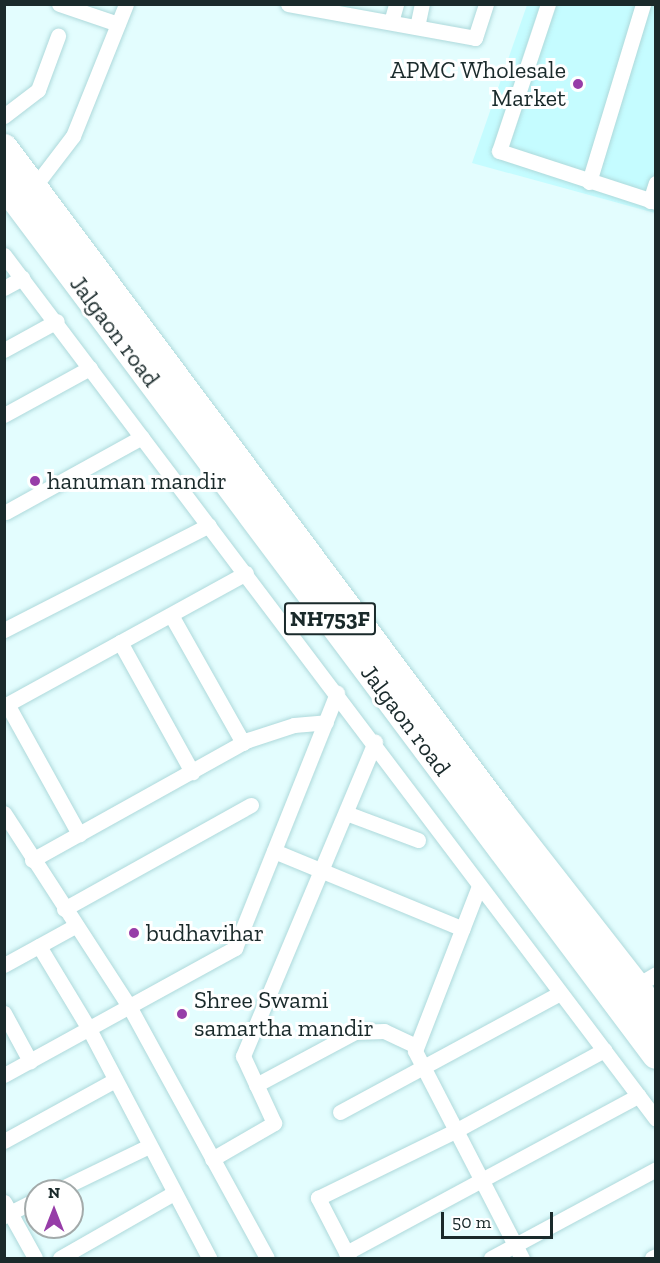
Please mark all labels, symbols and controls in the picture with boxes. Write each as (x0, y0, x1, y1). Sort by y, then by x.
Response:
place label: APMC Wholesale Market (389, 56, 566, 112)
marker: APMC Wholesale Market (571, 77, 585, 91)
street label: Jalgaon road (64, 270, 166, 392)
place label: hanuman mandir (47, 467, 227, 495)
marker: hanuman mandir (28, 474, 42, 488)
road number: NH753F (284, 600, 376, 638)
street label: Jalgaon road (355, 659, 457, 781)
place label: budhavihar (146, 919, 264, 947)
marker: budhavihar (127, 926, 141, 940)
place label: Shree Swami samartha mandir (194, 986, 374, 1042)
marker: Shree Swami samartha mandir (175, 1007, 189, 1021)
north arrow (24, 1179, 84, 1239)
text: N (48, 1183, 60, 1202)
scale bar (444, 1200, 556, 1238)
text: 50 m (452, 1211, 491, 1233)

